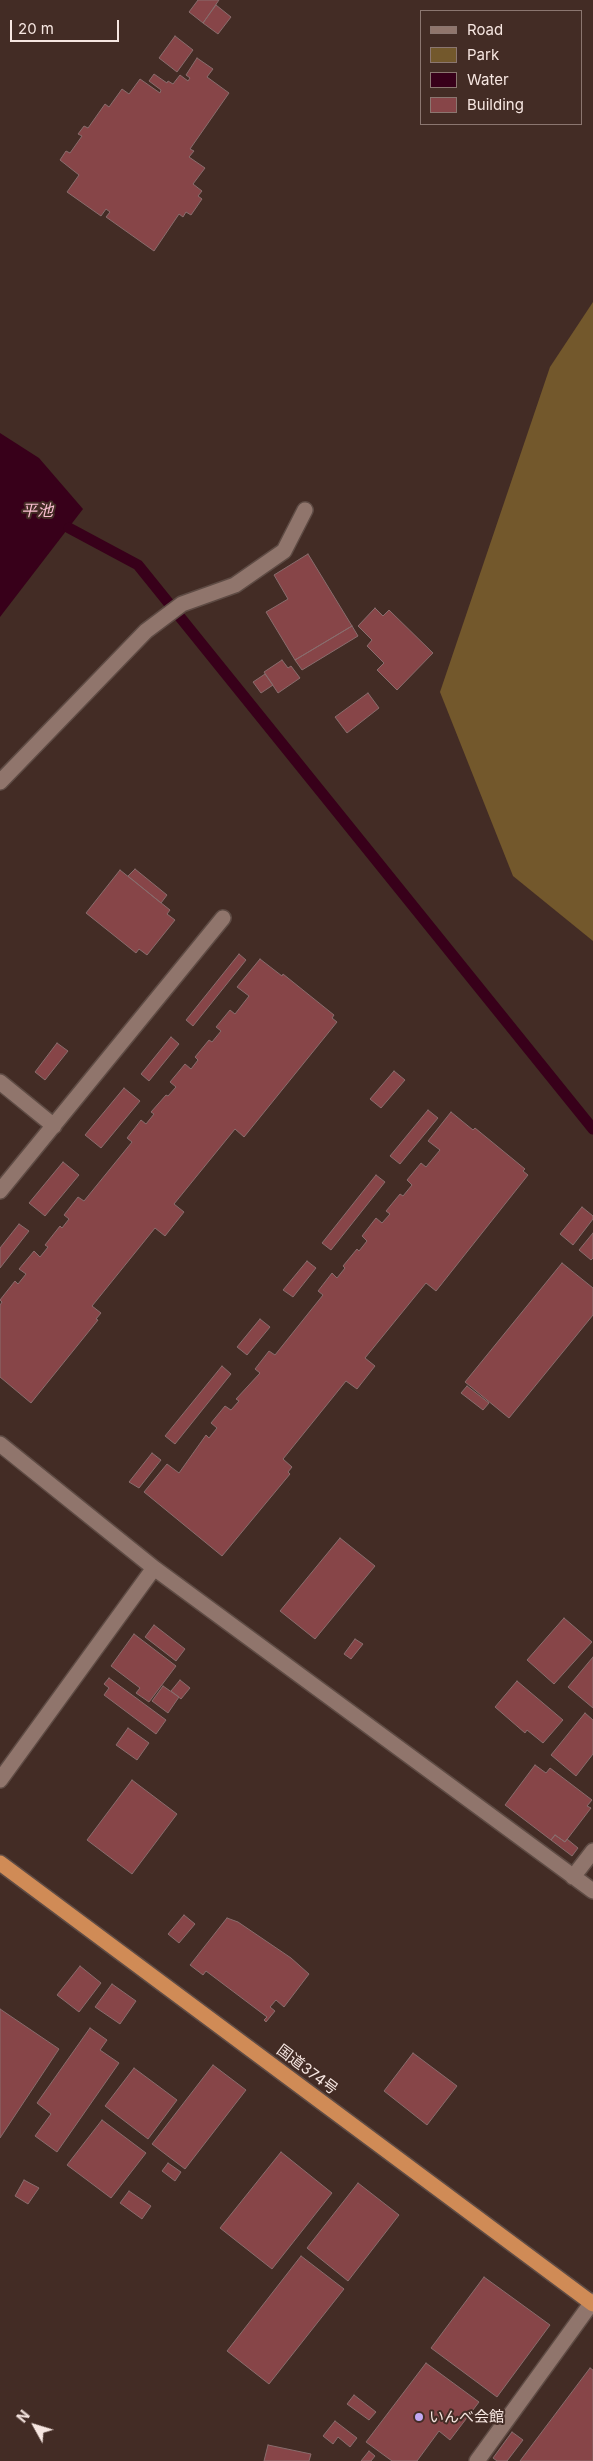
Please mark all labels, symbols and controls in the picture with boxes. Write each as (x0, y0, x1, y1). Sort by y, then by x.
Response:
scale bar (12, 10, 121, 42)
legend (420, 10, 583, 125)
text: 20 m (18, 19, 54, 38)
text: Road (467, 20, 503, 39)
text: Park (467, 45, 499, 64)
text: Water (467, 70, 509, 89)
text: Building (467, 95, 524, 114)
water label: 平池 (21, 501, 53, 521)
street label: 国道374号 (273, 2041, 341, 2099)
north arrow (10, 2401, 60, 2451)
text: N (13, 2407, 33, 2426)
place label: いんべ会館 (429, 2408, 504, 2426)
marker: いんべ会館 (413, 2411, 425, 2423)

